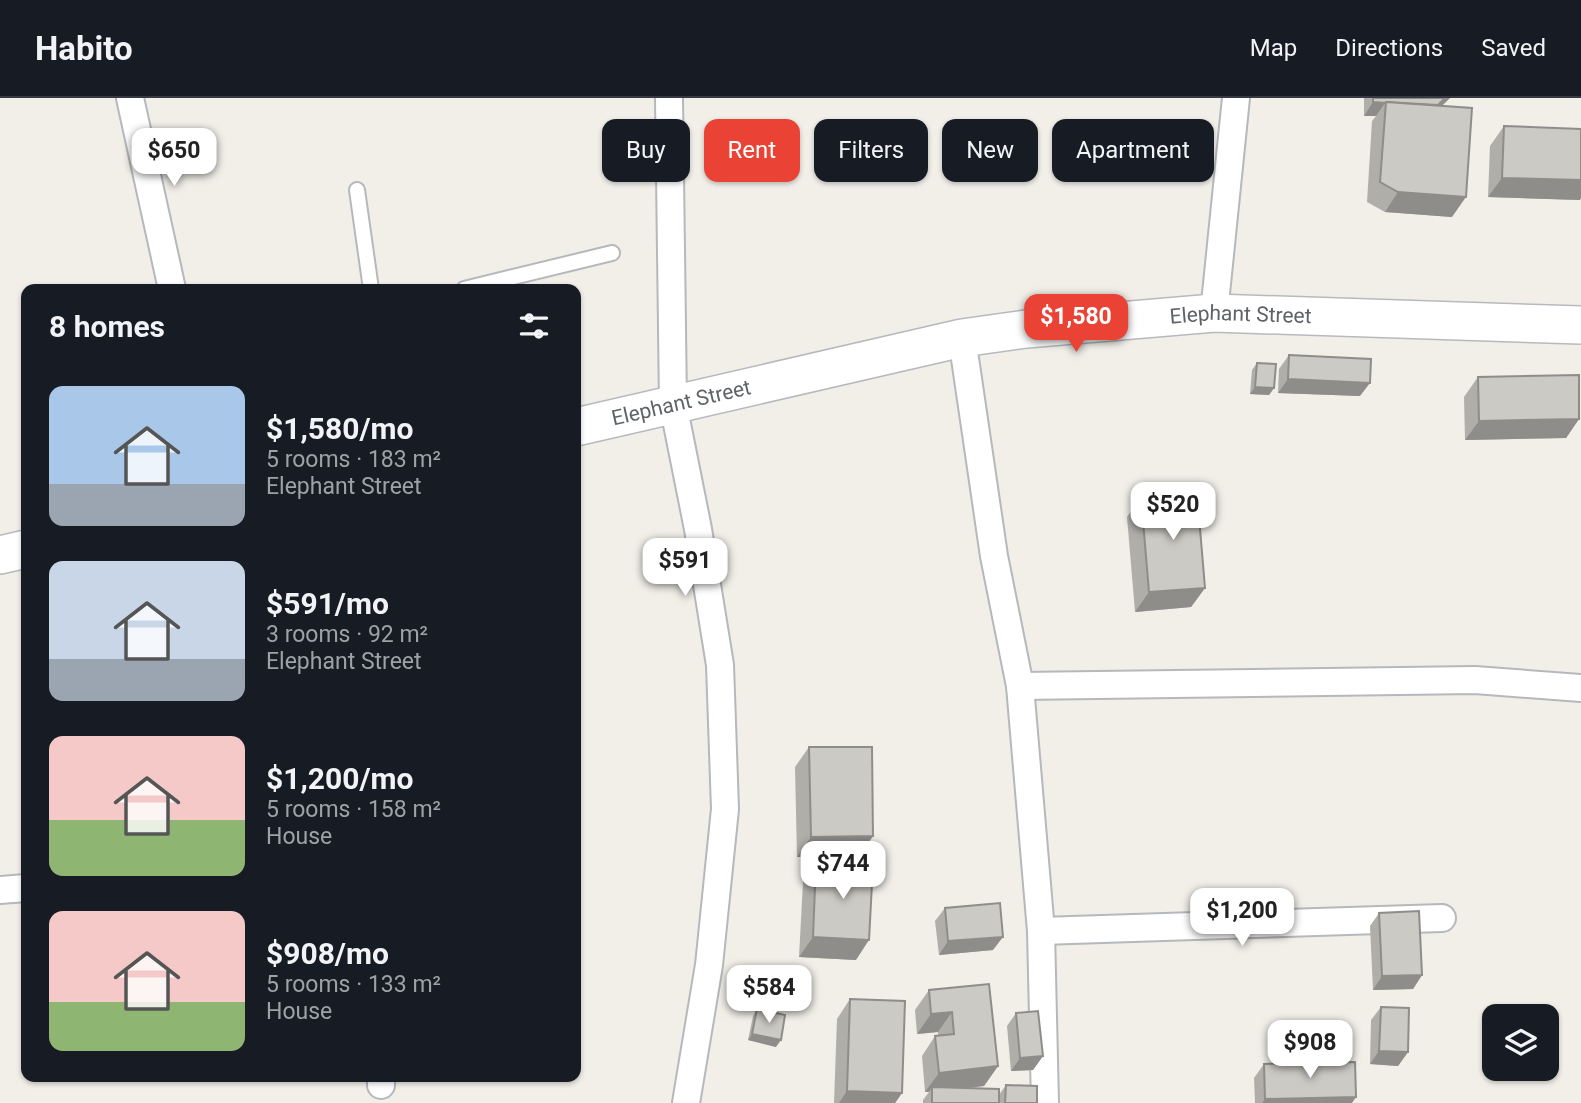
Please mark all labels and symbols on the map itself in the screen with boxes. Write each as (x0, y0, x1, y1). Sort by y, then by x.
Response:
pin: $650 (133, 129, 215, 188)
pin: $1,580 (1019, 294, 1133, 354)
street label: Elephant Street (1169, 301, 1312, 329)
street label: Elephant Street (609, 375, 753, 430)
pin: $520 (1132, 482, 1214, 542)
pin: $591 (644, 538, 726, 598)
pin: $744 (802, 842, 884, 901)
pin: $1,200 (1185, 888, 1299, 948)
pin: $584 (728, 965, 810, 1025)
pin: $908 (1269, 1020, 1351, 1080)

